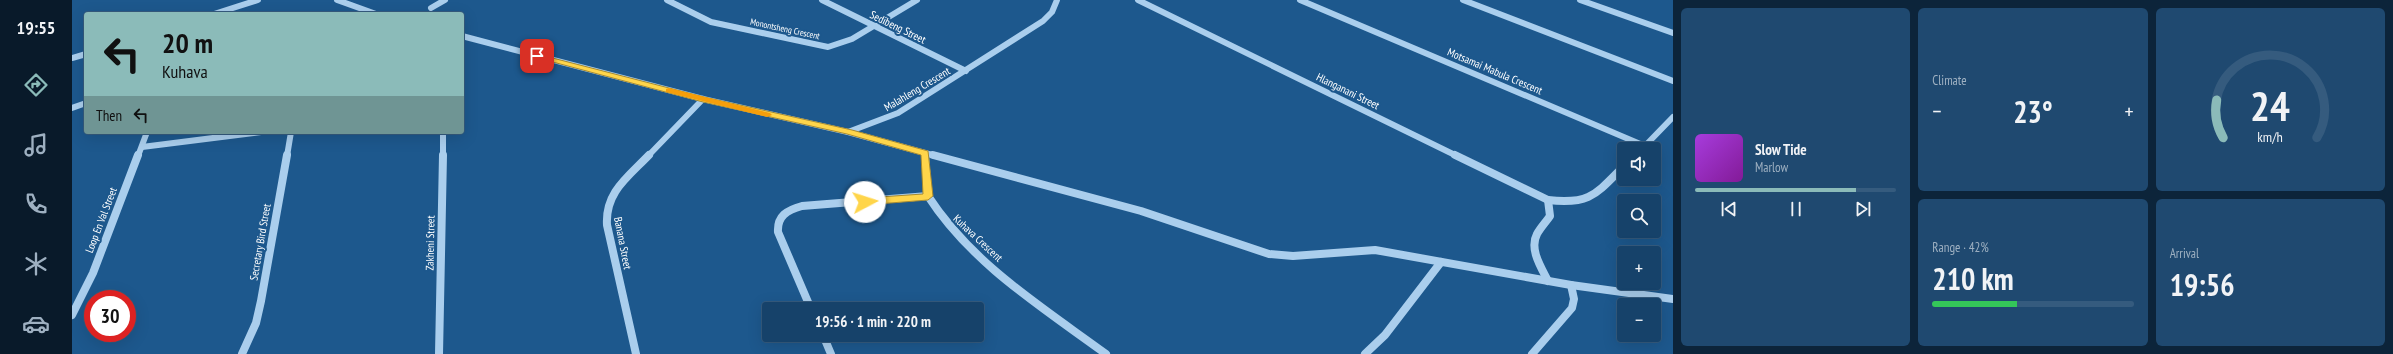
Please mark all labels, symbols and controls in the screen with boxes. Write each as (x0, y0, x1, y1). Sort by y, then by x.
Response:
street label: Sedibeng Street (868, 7, 928, 47)
text: 19:55 (17, 16, 55, 39)
street label: Monontsheng Crescent (749, 16, 821, 41)
text: 20 m (162, 24, 213, 61)
icon: left (96, 28, 148, 80)
pin (520, 39, 554, 73)
icon: arrive (526, 45, 548, 67)
street label: Motsamai Mabula Crescent (1445, 45, 1545, 97)
text: Kuhava (162, 60, 208, 83)
street label: Malahleng Crescent (881, 64, 953, 114)
street label: Hlanganani Street (1314, 70, 1382, 112)
icon: directions (22, 71, 50, 99)
text: Climate (1932, 72, 1967, 89)
text: 24 (2250, 78, 2290, 131)
text: 23° (2013, 92, 2053, 131)
text: − (1932, 97, 1941, 125)
text: + (2125, 97, 2134, 125)
icon: left (130, 104, 152, 126)
text: Then (96, 106, 122, 125)
text: km/h (2258, 126, 2283, 145)
icon: music (22, 131, 50, 159)
text: Slow Tide (1755, 140, 1807, 159)
map controls (1617, 142, 1661, 342)
button: sound (1617, 142, 1661, 186)
text: Marlow (1755, 159, 1788, 176)
position arrow (844, 181, 886, 223)
street label: Loop En Val Street (82, 185, 120, 255)
icon: phone (22, 190, 50, 218)
button: search (1617, 194, 1661, 238)
icon: previous (1718, 198, 1740, 220)
icon: pause (1785, 198, 1807, 220)
icon: next (1852, 198, 1874, 220)
street label: Secretary Bird Street (246, 203, 274, 281)
street label: Kuhava Crescent (950, 212, 1006, 264)
street label: Zakheni Street (423, 215, 437, 271)
street label: Banana Street (611, 216, 635, 270)
text: Range · 42% (1932, 239, 1989, 256)
text: Arrival (2170, 245, 2199, 262)
button: + (1617, 246, 1661, 290)
icon: climate (22, 250, 50, 278)
text: 210 km (1932, 259, 2014, 298)
text: 19:56 (2170, 265, 2235, 304)
speed limit sign: 30 (84, 290, 136, 342)
button: − (1617, 298, 1661, 342)
icon: car (22, 310, 50, 338)
text: 19:56 · 1 min · 220 m (815, 312, 931, 331)

